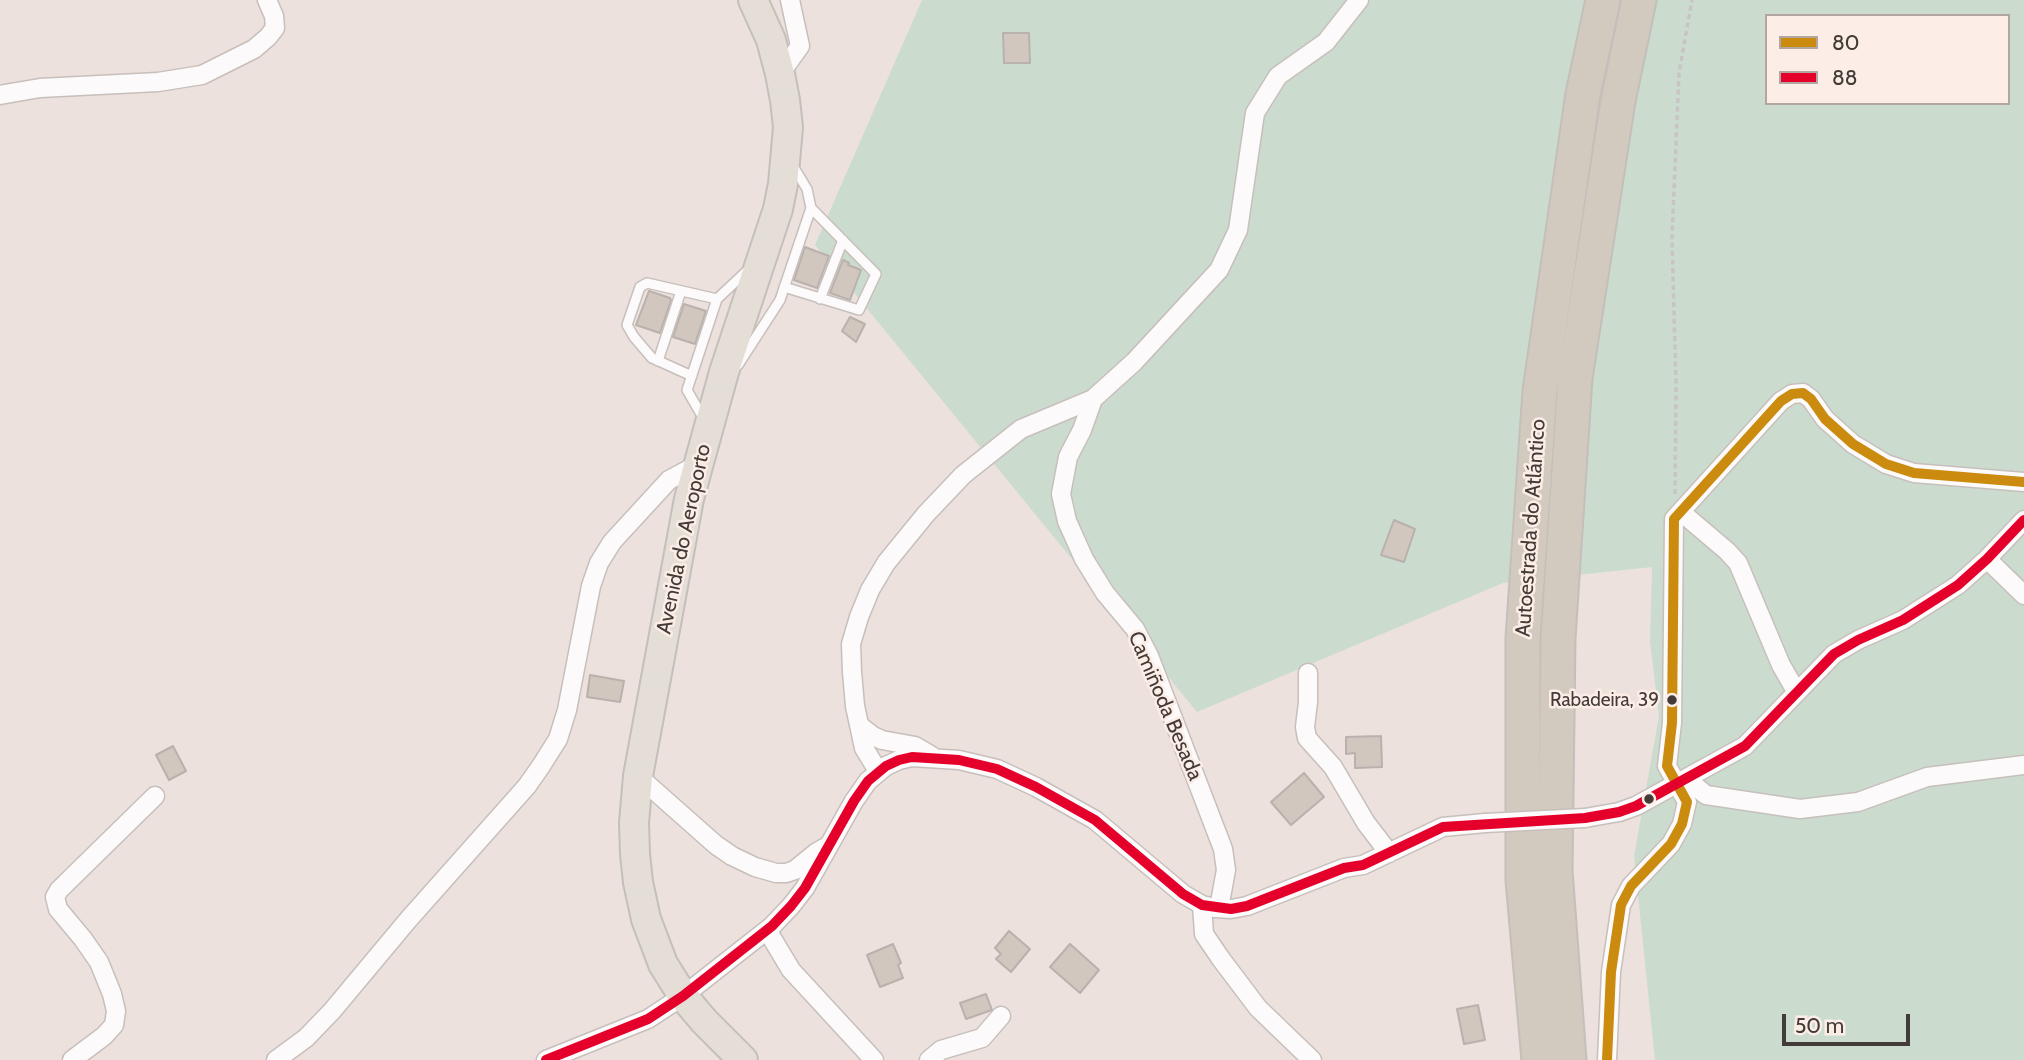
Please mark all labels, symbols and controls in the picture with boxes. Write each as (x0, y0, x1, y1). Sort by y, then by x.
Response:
legend (1765, 14, 2010, 105)
text: 80 (1832, 30, 1859, 55)
text: 88 (1832, 65, 1857, 90)
street label: Autoestrada do Atlántico (1511, 418, 1551, 638)
street label: Avenida do Aeroporto (652, 442, 716, 636)
street label: Camiñoda Besada (1122, 628, 1208, 784)
place label: Rabadeira, 39 (1550, 689, 1659, 711)
marker: Rabadeira, 39 (1665, 693, 1679, 707)
unlabelled marker (1642, 792, 1656, 806)
scale bar (1786, 1000, 1914, 1044)
text: 50 m (1795, 1013, 1844, 1038)

